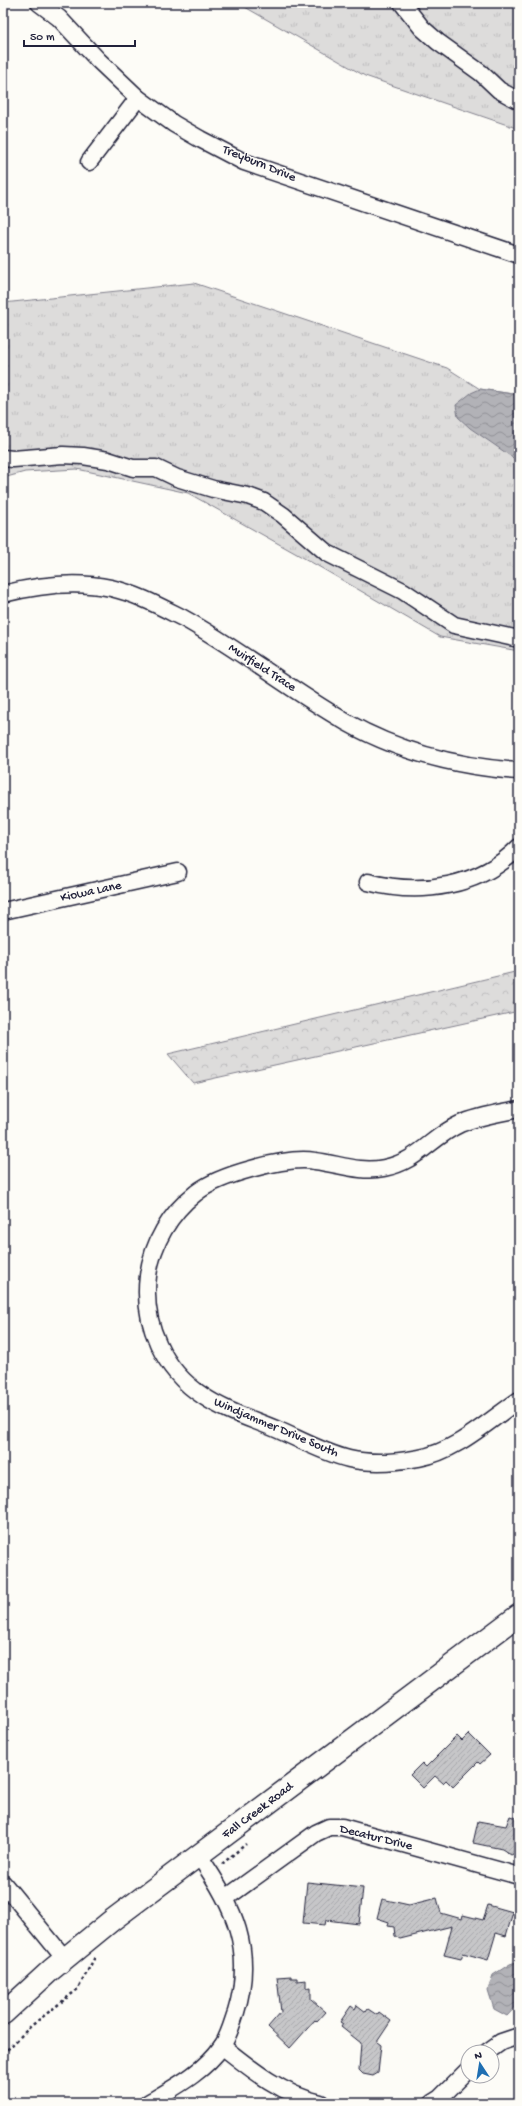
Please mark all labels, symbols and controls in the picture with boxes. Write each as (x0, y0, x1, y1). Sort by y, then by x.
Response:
scale bar (24, 22, 135, 48)
text: 50 m (30, 31, 55, 45)
street label: Treyburn Drive (219, 142, 298, 186)
street label: Muirfield Trace (225, 641, 299, 696)
street label: Kiowa Lane (59, 878, 123, 906)
street label: Windjammer Drive South (211, 1395, 341, 1461)
street label: Fall Creek Road (219, 1779, 298, 1843)
street label: Decatur Drive (337, 1821, 414, 1854)
north arrow (460, 2044, 500, 2084)
text: N (474, 2050, 483, 2063)

